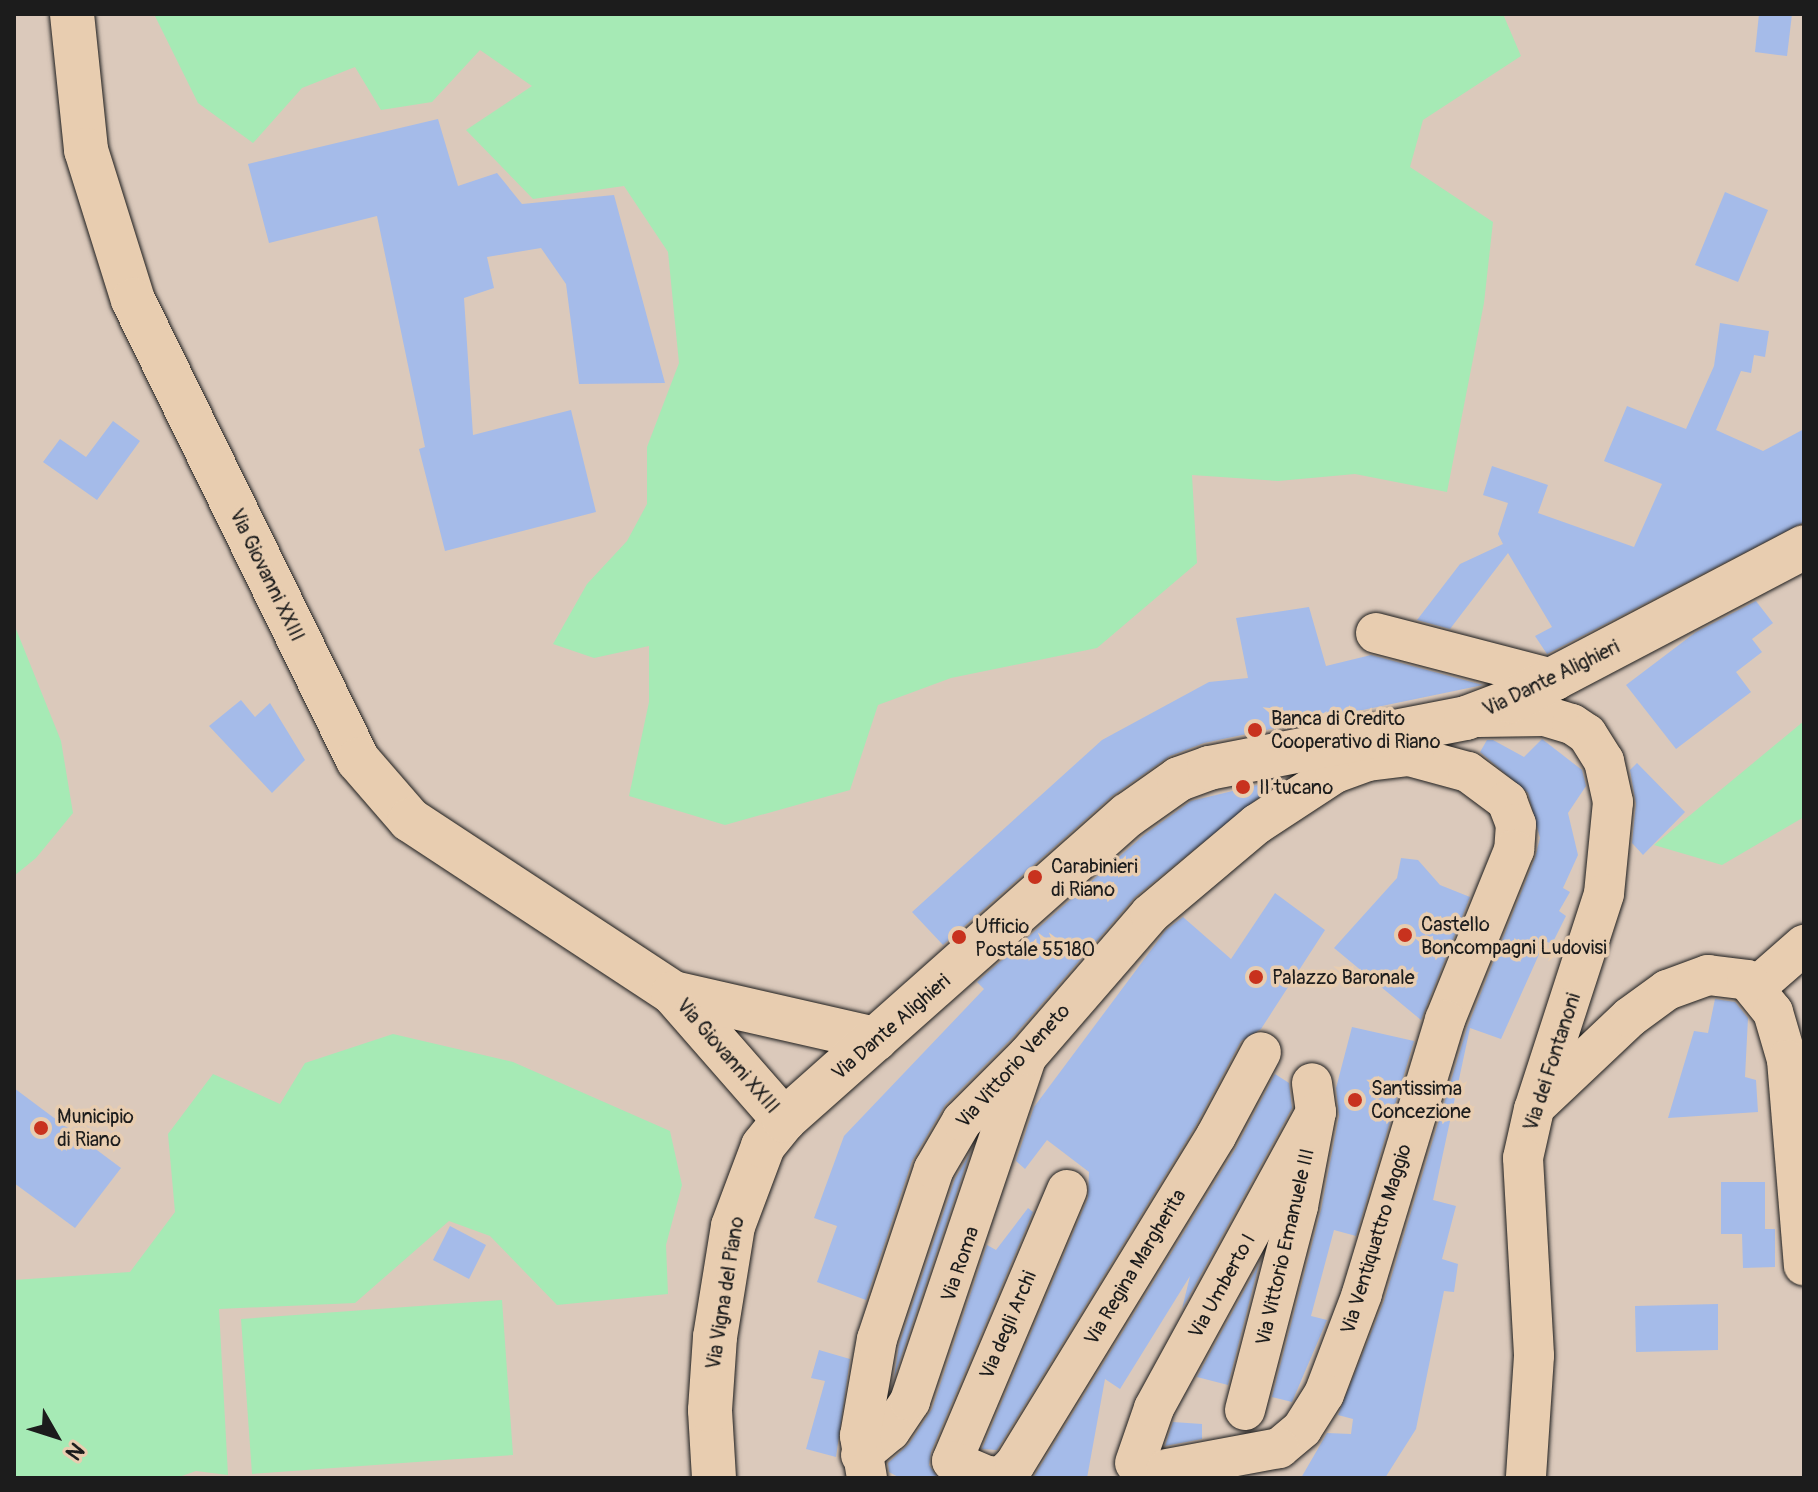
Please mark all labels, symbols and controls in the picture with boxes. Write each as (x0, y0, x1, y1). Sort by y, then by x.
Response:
street label: Via Giovanni XXIII (225, 505, 309, 645)
street label: Via Dante Alighieri (1479, 635, 1623, 721)
place label: Banca di Credito Cooperativo di Riano (1271, 706, 1440, 753)
marker: Banca di Credito Cooperativo di Riano (1246, 721, 1264, 739)
place label: Il tucano (1259, 775, 1333, 799)
marker: Il tucano (1234, 778, 1252, 796)
place label: Carabinieri di Riano (1051, 854, 1138, 901)
marker: Carabinieri di Riano (1026, 868, 1044, 886)
place label: Castello Boncompagni Ludovisi (1421, 912, 1607, 959)
place label: Ufficio Postale 55180 (975, 914, 1095, 961)
marker: Castello Boncompagni Ludovisi (1396, 926, 1414, 944)
marker: Ufficio Postale 55180 (950, 928, 968, 946)
place label: Palazzo Baronale (1272, 965, 1415, 989)
marker: Palazzo Baronale (1247, 968, 1265, 986)
street label: Via Dante Alighieri (827, 969, 955, 1085)
street label: Via dei Fontanoni (1518, 990, 1586, 1134)
street label: Via Giovanni XXIII (672, 994, 784, 1118)
street label: Via Vittorio Veneto (951, 999, 1075, 1133)
place label: Santissima Concezione (1371, 1076, 1471, 1123)
marker: Santissima Concezione (1346, 1091, 1364, 1109)
place label: Municipio di Riano (57, 1104, 134, 1151)
marker: Municipio di Riano (32, 1119, 50, 1137)
street label: Via Ventiquattro Maggio (1336, 1141, 1416, 1337)
street label: Via Vittorio Emanuele III (1251, 1146, 1319, 1348)
street label: Via Regina Margherita (1079, 1185, 1191, 1349)
street label: Via Vigna del Piano (701, 1215, 749, 1371)
street label: Via Roma (936, 1223, 984, 1305)
street label: Via Umberto I (1183, 1230, 1261, 1342)
street label: Via degli Archi (974, 1267, 1042, 1383)
north arrow (16, 1396, 96, 1476)
text: N (59, 1437, 90, 1466)

